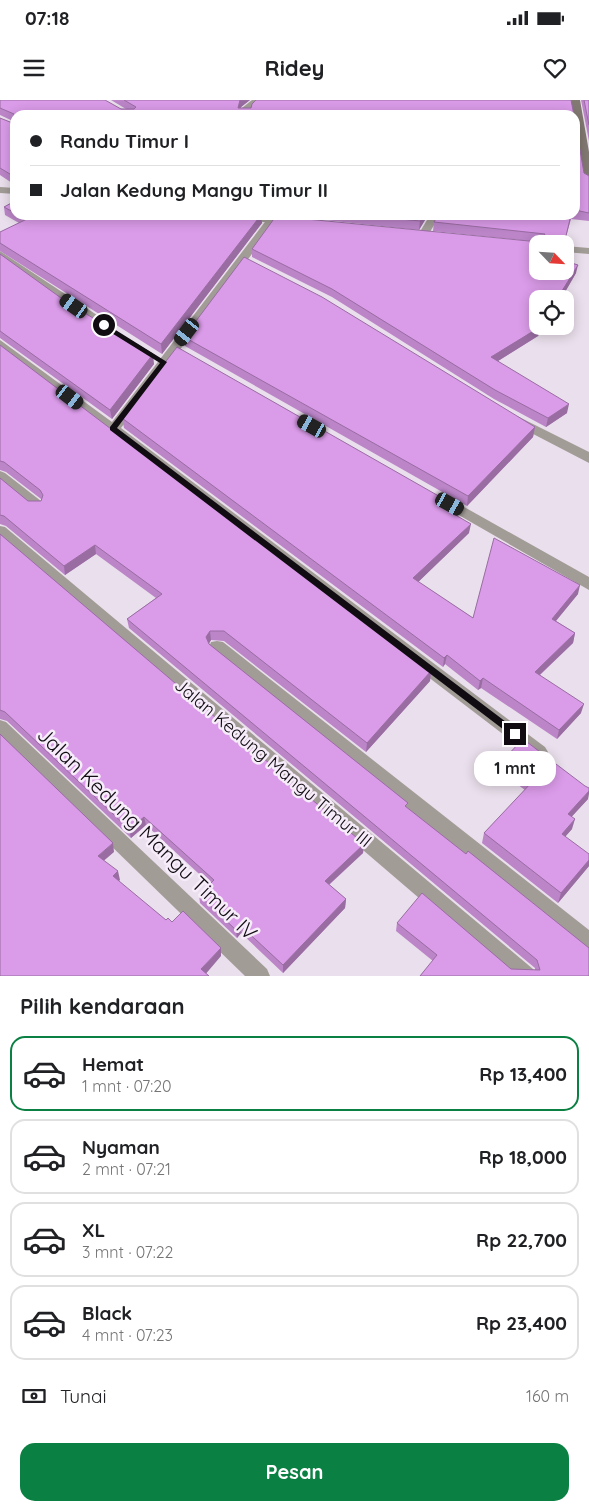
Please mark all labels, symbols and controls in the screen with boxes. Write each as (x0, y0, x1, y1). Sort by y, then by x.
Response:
text: 07:18 (25, 6, 69, 30)
icon: menu (20, 54, 48, 82)
text: Ridey (265, 54, 324, 82)
icon: heart (541, 54, 569, 82)
text: Randu Timur I (60, 129, 189, 153)
text: Jalan Kedung Mangu Timur II (60, 178, 328, 202)
north arrow (529, 235, 574, 280)
map controls (529, 235, 574, 335)
button: locate (529, 290, 574, 335)
car (57, 291, 90, 321)
route start (93, 314, 115, 336)
car (171, 316, 202, 348)
car (53, 382, 86, 412)
car (295, 412, 328, 440)
car (433, 490, 466, 518)
street label: Jalan Kedung Mangu Timur III (170, 673, 377, 852)
street label: Jalan Kedung Mangu Timur IV (32, 721, 263, 945)
route end (504, 723, 526, 745)
callout: 1 mnt (474, 752, 556, 786)
text: 1 mnt (494, 758, 536, 778)
text: Pilih kendaraan (20, 992, 185, 1020)
icon: car (22, 1051, 67, 1096)
text: Hemat (82, 1052, 144, 1076)
text: Rp 13,400 (479, 1062, 567, 1086)
text: 1 mnt · 07:20 (82, 1076, 172, 1096)
icon: car (22, 1134, 67, 1179)
text: Nyaman (82, 1135, 160, 1159)
text: Rp 18,000 (479, 1145, 567, 1169)
text: 2 mnt · 07:21 (82, 1159, 171, 1179)
icon: car (22, 1217, 67, 1262)
text: XL (82, 1218, 105, 1242)
text: Rp 22,700 (476, 1228, 567, 1252)
text: 3 mnt · 07:22 (82, 1242, 173, 1262)
icon: car (22, 1300, 67, 1345)
text: Black (82, 1301, 132, 1325)
text: Rp 23,400 (476, 1311, 567, 1335)
text: 4 mnt · 07:23 (82, 1325, 173, 1345)
icon: cash (20, 1382, 48, 1410)
text: Tunai (60, 1384, 107, 1408)
text: 160 m (526, 1386, 569, 1406)
button: Pesan (20, 1443, 569, 1501)

